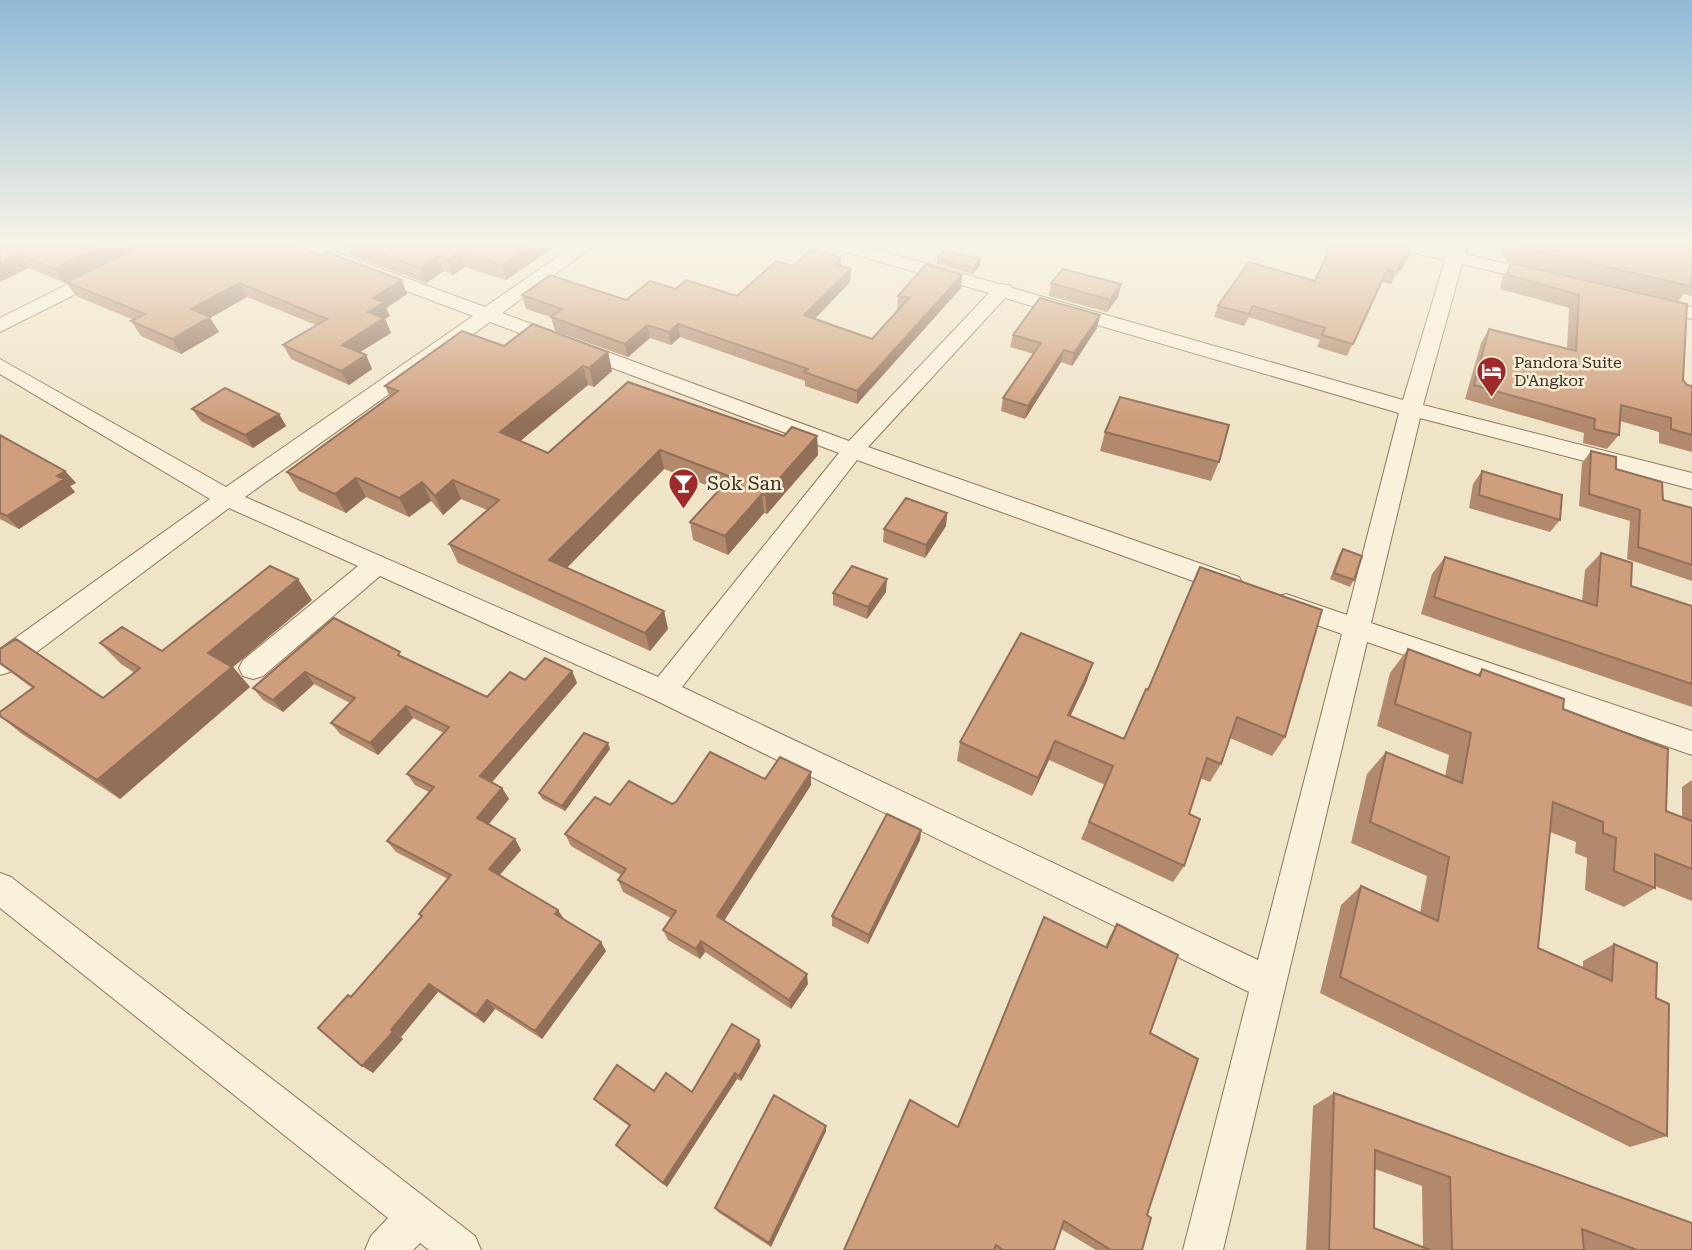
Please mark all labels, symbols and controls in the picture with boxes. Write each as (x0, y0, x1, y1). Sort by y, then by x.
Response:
place label: Pandora Suite D'Angkor (1514, 353, 1622, 390)
hotel icon: Pandora Suite D'Angkor (1474, 354, 1508, 398)
bar icon: Sok San (667, 466, 701, 510)
place label: Sok San (707, 472, 782, 495)

